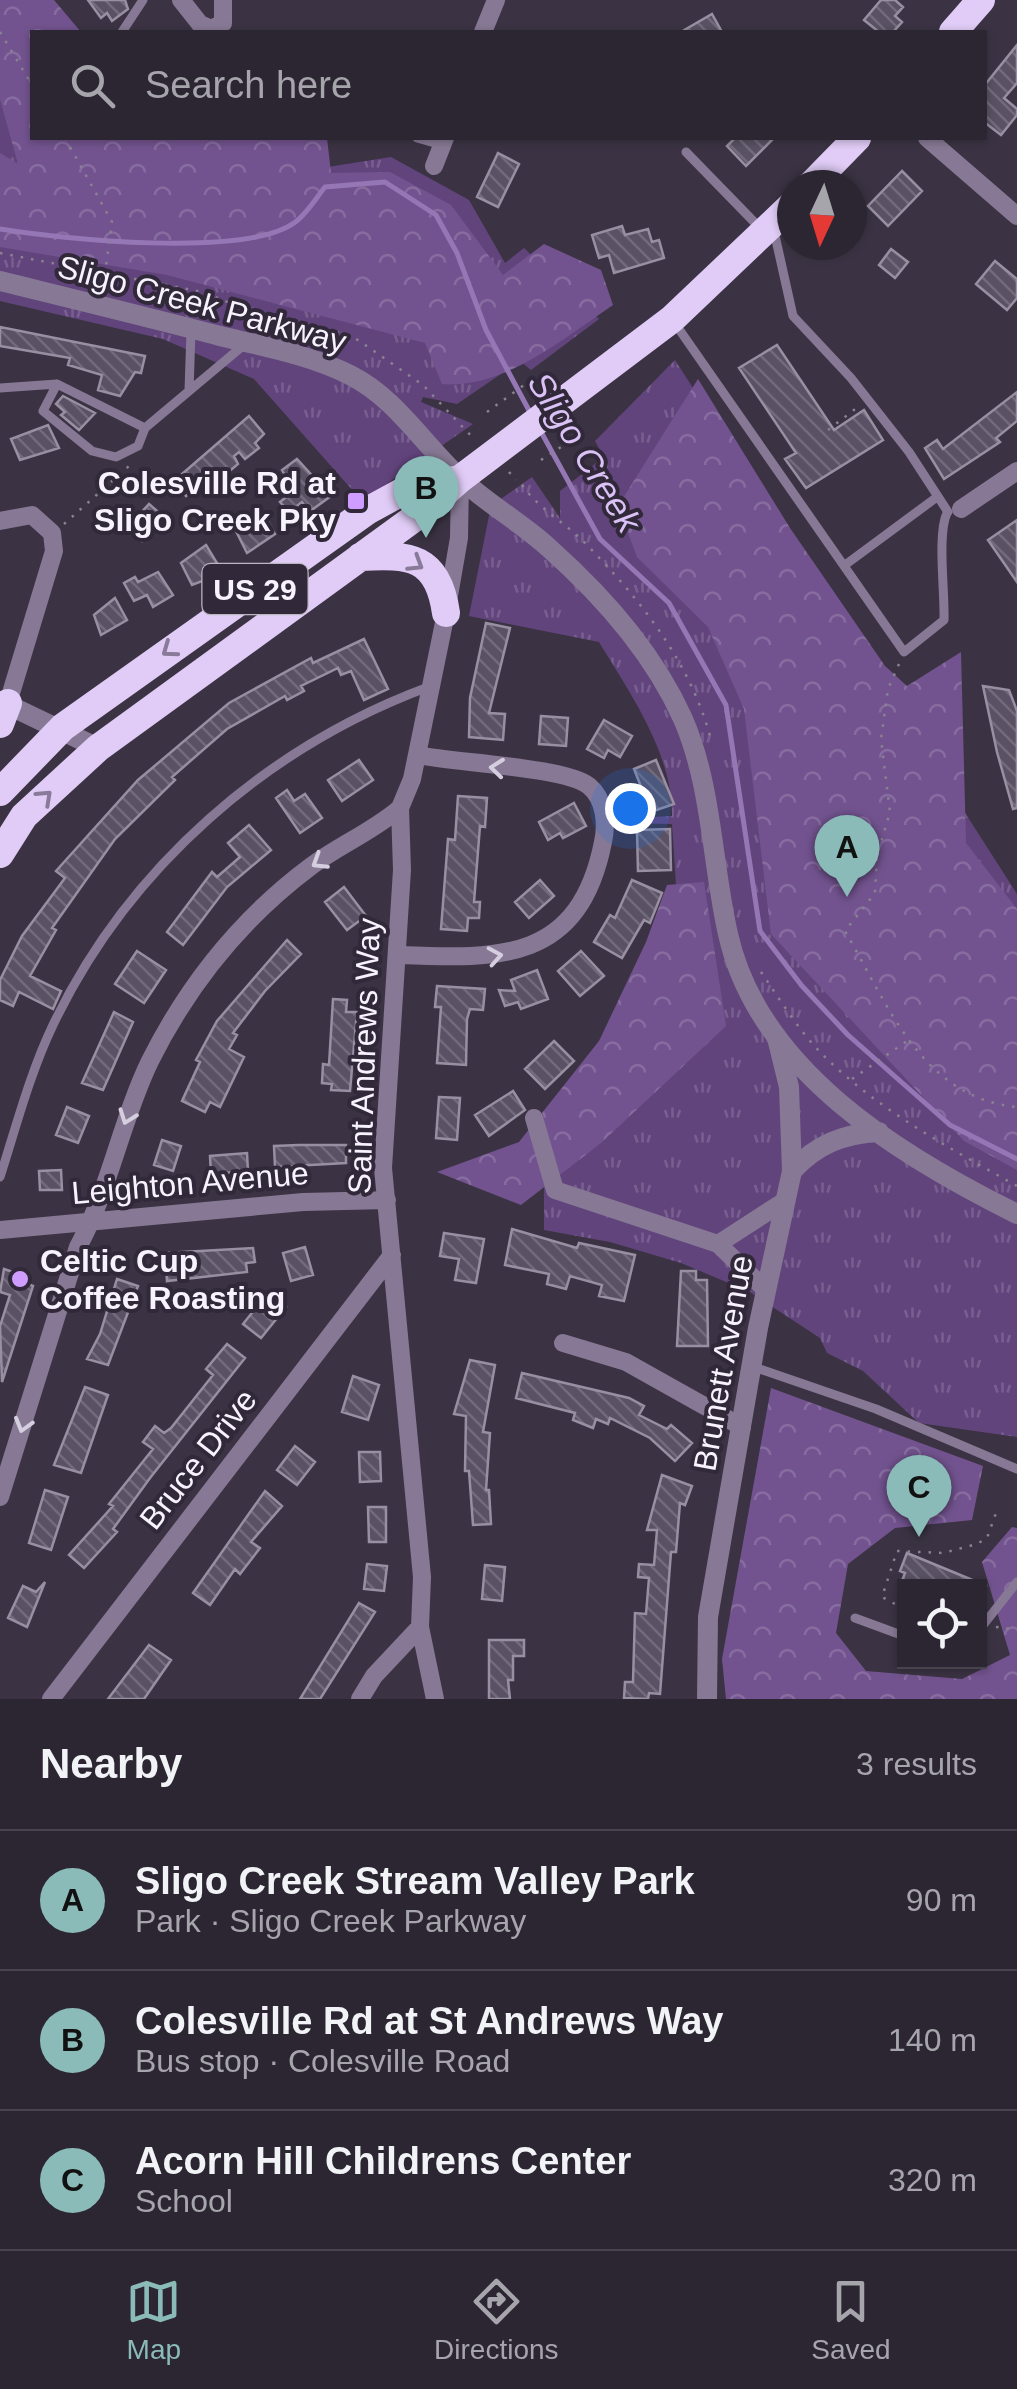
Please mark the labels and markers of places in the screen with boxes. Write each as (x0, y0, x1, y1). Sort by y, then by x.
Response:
pin: B (394, 456, 458, 538)
place label: Colesville Rd at Sligo Creek Pky (94, 465, 336, 538)
marker: Colesville Rd at Sligo Creek Pky (345, 490, 367, 512)
pin: A (814, 814, 880, 897)
place label: Celtic Cup Coffee Roasting (40, 1243, 285, 1316)
marker: Celtic Cup Coffee Roasting (9, 1268, 31, 1290)
pin: C (886, 1454, 952, 1537)

